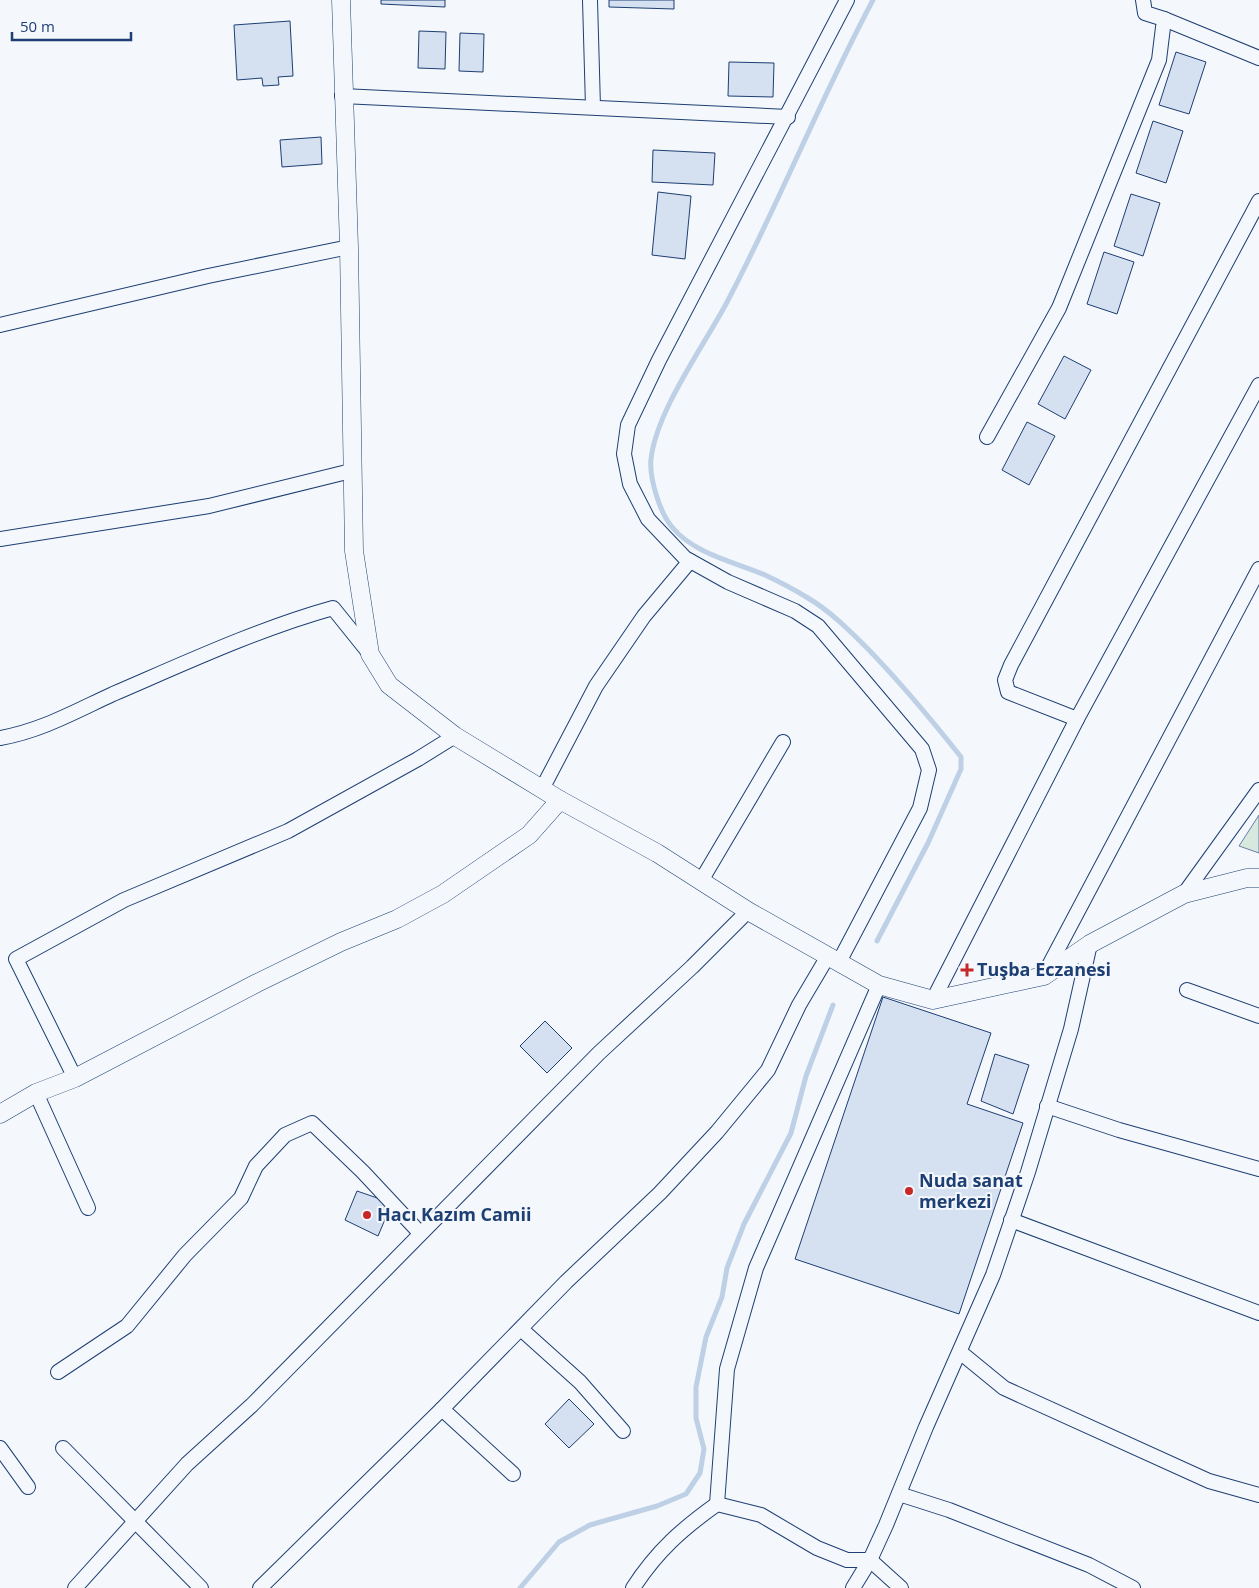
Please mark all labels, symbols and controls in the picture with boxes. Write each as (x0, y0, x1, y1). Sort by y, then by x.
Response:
scale bar (12, 10, 131, 42)
text: 50 m (20, 16, 55, 36)
place label: Tuşba Eczanesi (977, 957, 1111, 981)
marker: Tuşba Eczanesi (961, 964, 973, 976)
place label: Nuda sanat merkezi (919, 1168, 1023, 1213)
marker: Nuda sanat merkezi (903, 1185, 915, 1197)
place label: Hacı Kazım Camii (377, 1202, 532, 1226)
marker: Hacı Kazım Camii (361, 1209, 373, 1221)

